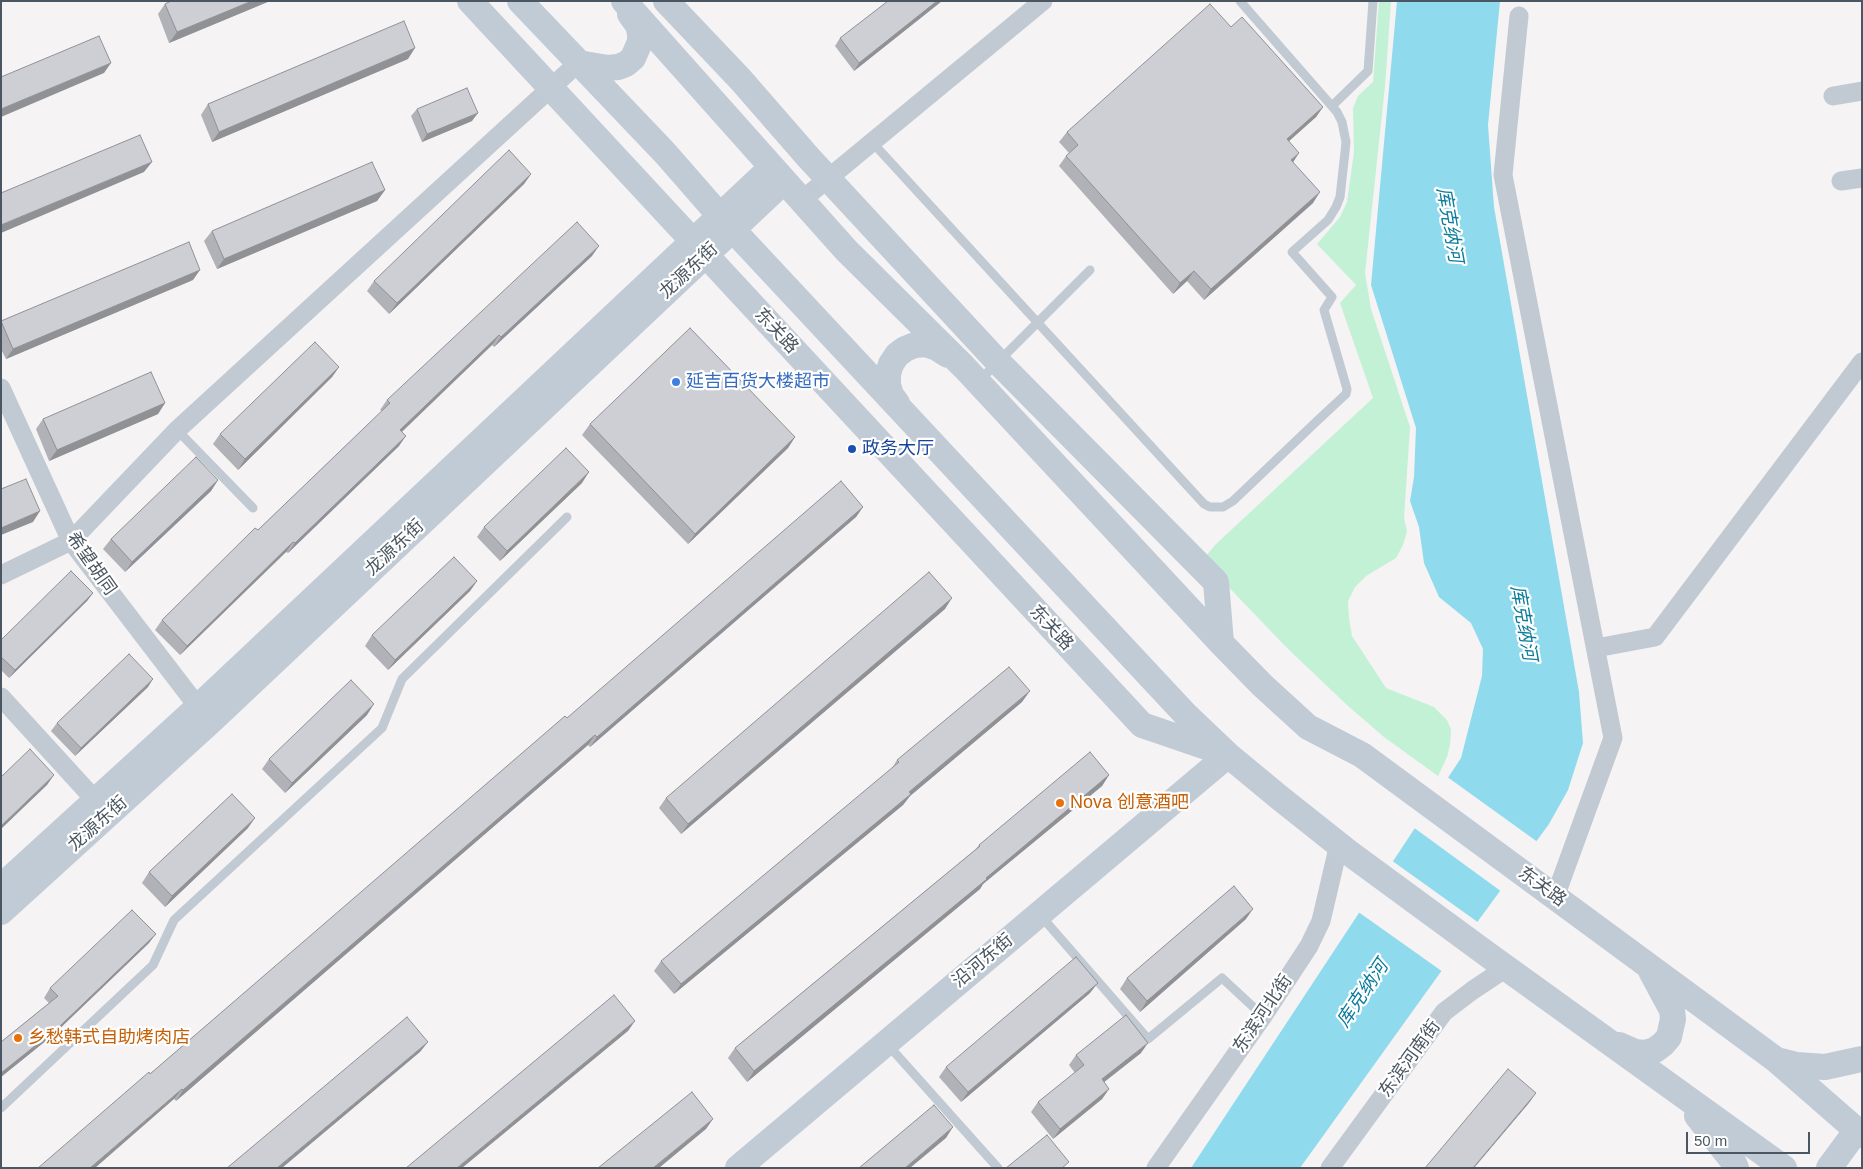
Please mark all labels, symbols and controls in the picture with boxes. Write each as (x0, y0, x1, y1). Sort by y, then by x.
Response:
water label: 库克纳河 (1431, 186, 1467, 264)
street label: 龙源东街 (655, 239, 723, 303)
street label: 东关路 (750, 304, 802, 358)
place label: 延吉百货大楼超市 (686, 371, 830, 393)
marker: 延吉百货大楼超市 (670, 376, 682, 388)
place label: 政务大厅 (862, 438, 934, 460)
marker: 政务大厅 (846, 443, 858, 455)
street label: 龙源东街 (361, 516, 429, 580)
street label: 希望胡同 (62, 528, 120, 600)
water label: 库克纳河 (1505, 584, 1541, 662)
street label: 东关路 (1025, 601, 1077, 655)
street label: 龙源东街 (64, 792, 132, 856)
place label: Nova 创意酒吧 (1070, 792, 1189, 814)
marker: Nova 创意酒吧 (1054, 797, 1066, 809)
street label: 东关路 (1514, 862, 1570, 912)
street label: 沿河东街 (948, 930, 1018, 992)
water label: 库克纳河 (1332, 956, 1394, 1032)
street label: 东滨河北街 (1229, 971, 1297, 1057)
street label: 东滨河南街 (1375, 1016, 1445, 1102)
place label: 乡愁韩式自助烤肉店 (28, 1027, 190, 1049)
marker: 乡愁韩式自助烤肉店 (12, 1032, 24, 1044)
scale bar (1688, 1122, 1812, 1154)
text: 50 m (1694, 1132, 1727, 1149)

